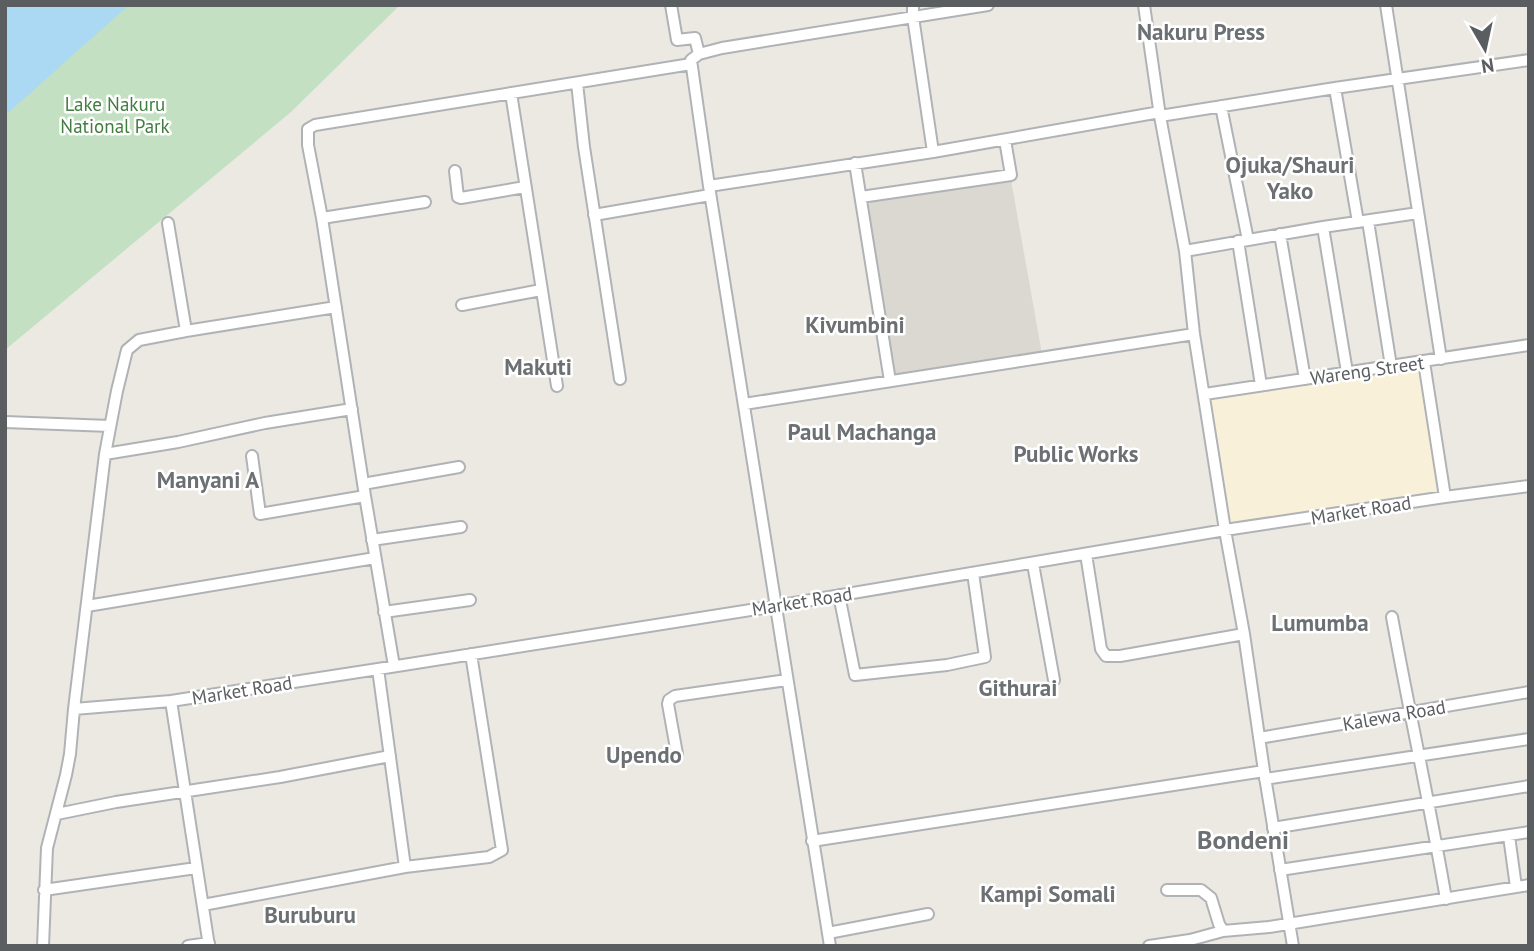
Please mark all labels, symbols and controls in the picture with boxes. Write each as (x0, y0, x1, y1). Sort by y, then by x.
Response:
north arrow (1450, 14, 1520, 84)
district label: Nakuru Press (1137, 17, 1265, 46)
text: N (1480, 53, 1496, 79)
park label: Lake Nakuru National Park (60, 92, 170, 138)
district label: Ojuka/Shauri Yako (1226, 150, 1354, 205)
district label: Kivumbini (805, 310, 905, 339)
street label: Wareng Street (1309, 350, 1426, 390)
district label: Makuti (504, 352, 572, 381)
district label: Paul Machanga (788, 417, 936, 446)
district label: Public Works (1014, 439, 1139, 468)
district label: Manyani A (157, 465, 259, 494)
street label: Market Road (1309, 490, 1413, 530)
street label: Market Road (750, 581, 854, 621)
district label: Lumumba (1271, 608, 1369, 637)
street label: Market Road (190, 670, 294, 710)
district label: Githurai (979, 673, 1057, 702)
street label: Kalewa Road (1341, 694, 1447, 736)
district label: Upendo (606, 740, 682, 769)
district label: Bondeni (1197, 823, 1289, 856)
district label: Kampi Somali (980, 879, 1116, 908)
district label: Buruburu (264, 900, 356, 929)

